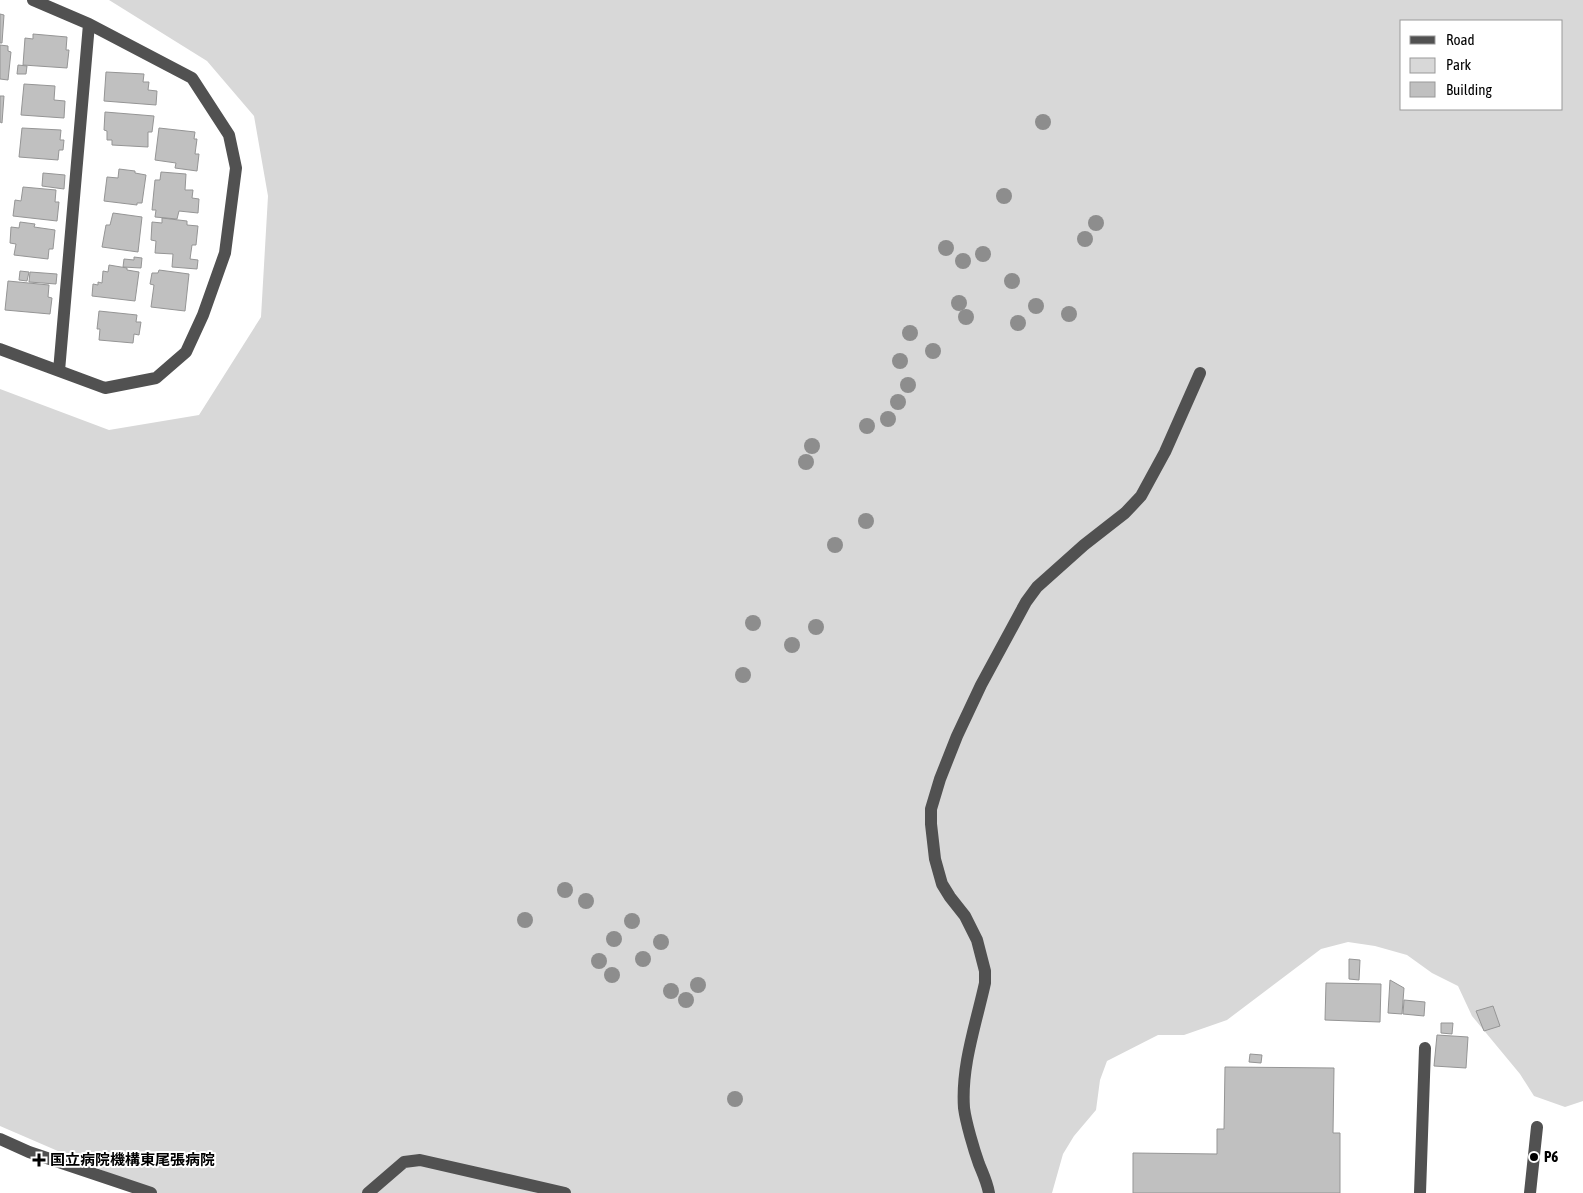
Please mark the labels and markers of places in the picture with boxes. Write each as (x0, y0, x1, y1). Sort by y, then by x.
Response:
place label: P6 (1544, 1148, 1558, 1165)
place label: 国立病院機構東尾張病院 (50, 1151, 215, 1168)
marker: P6 (1528, 1151, 1540, 1163)
marker: 国立病院機構東尾張病院 (32, 1153, 46, 1167)

